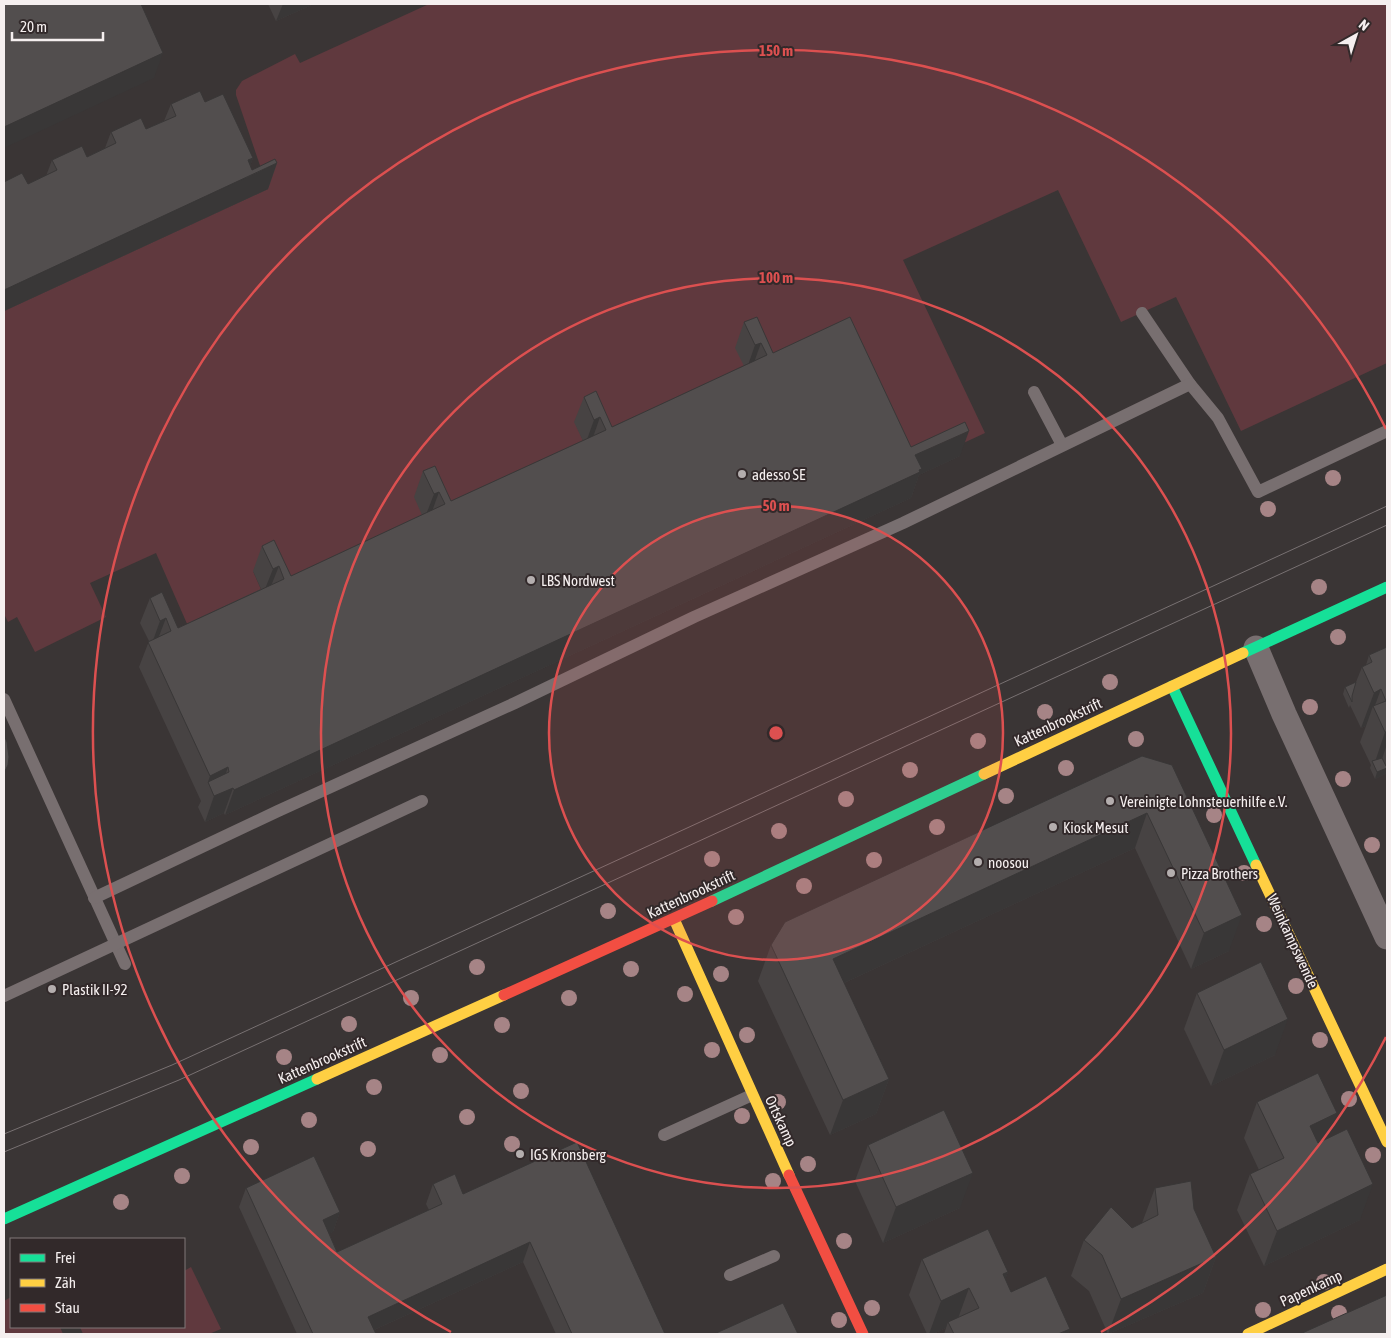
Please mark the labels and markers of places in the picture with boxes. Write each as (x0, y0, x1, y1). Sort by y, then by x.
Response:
place label: adesso SE (752, 466, 806, 483)
marker: adesso SE (736, 468, 748, 480)
place label: LBS Nordwest (541, 572, 615, 589)
marker: LBS Nordwest (525, 574, 537, 586)
centre of rings (767, 724, 785, 742)
place label: Vereinigte Lohnsteuerhilfe e.V. (1120, 793, 1288, 810)
marker: Vereinigte Lohnsteuerhilfe e.V. (1104, 795, 1116, 807)
place label: Kiosk Mesut (1063, 819, 1129, 836)
marker: Kiosk Mesut (1047, 821, 1059, 833)
place label: noosou (988, 854, 1029, 871)
marker: noosou (972, 856, 984, 868)
place label: Pizza Brothers (1181, 865, 1258, 882)
marker: Pizza Brothers (1165, 867, 1177, 879)
place label: Plastik II-92 (62, 981, 128, 998)
marker: Plastik II-92 (46, 983, 58, 995)
place label: IGS Kronsberg (530, 1146, 606, 1163)
marker: IGS Kronsberg (514, 1148, 526, 1160)

